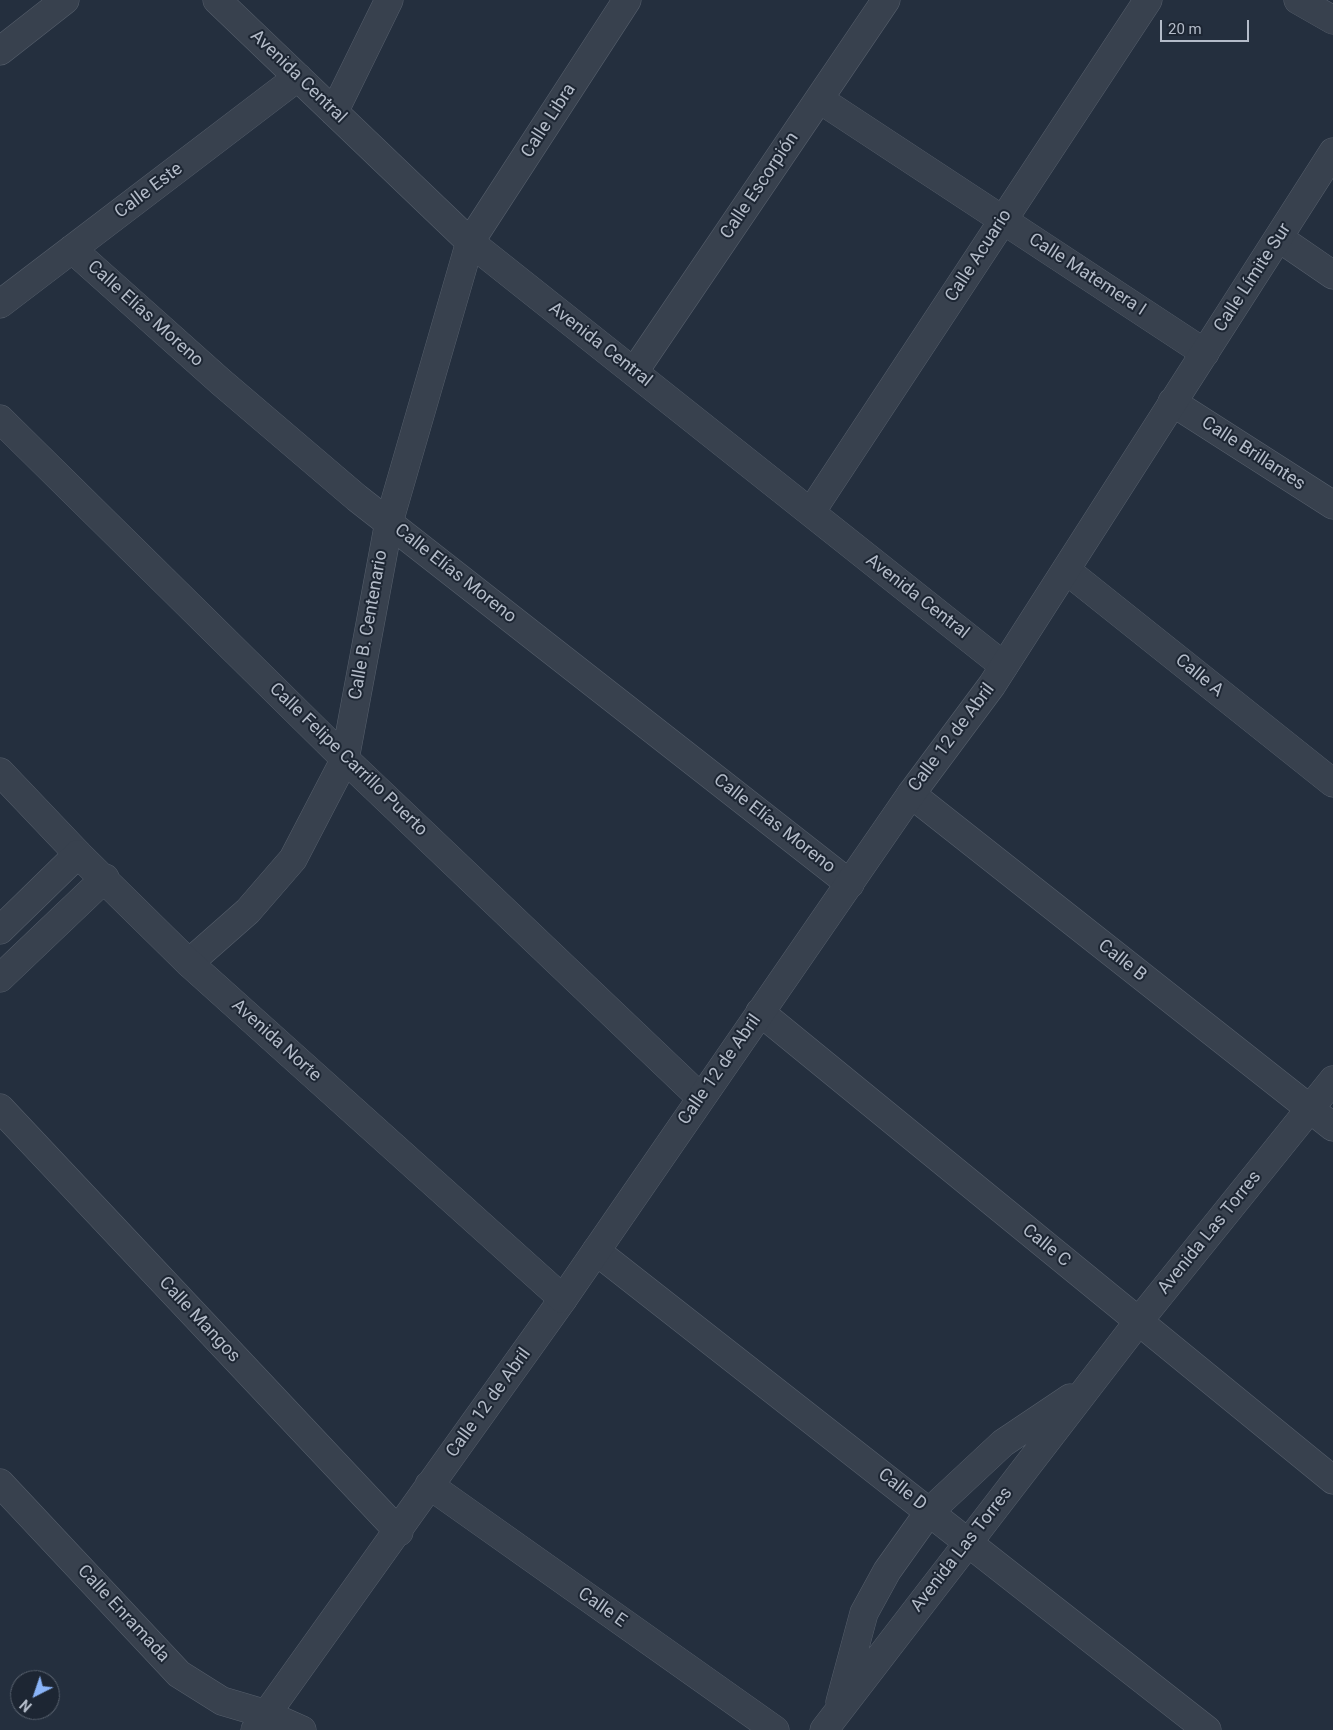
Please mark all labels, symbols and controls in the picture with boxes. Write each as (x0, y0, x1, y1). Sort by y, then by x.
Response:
scale bar (1163, 10, 1252, 42)
text: 20 m (1168, 20, 1202, 38)
street label: Avenida Central (245, 26, 351, 128)
street label: Calle Libra (517, 80, 581, 162)
street label: Calle Escorpión (716, 128, 804, 244)
street label: Calle Este (111, 159, 187, 223)
street label: Calle Acuario (941, 206, 1017, 306)
street label: Calle Límite Sur (1210, 220, 1296, 336)
street label: Calle Matemera I (1024, 229, 1150, 321)
street label: Calle Elías Moreno (83, 256, 207, 372)
street label: Avenida Central (544, 298, 656, 392)
street label: Calle Brillantes (1197, 412, 1309, 496)
street label: Calle Elías Moreno (390, 520, 520, 628)
street label: Calle B. Centenario (345, 548, 393, 702)
street label: Avenida Central (861, 550, 973, 644)
street label: Calle A (1170, 650, 1228, 702)
street label: Calle Felipe Carrillo Puerto (264, 679, 432, 841)
street label: Calle 12 de Abril (904, 680, 1000, 796)
street label: Calle Elías Moreno (709, 770, 839, 878)
street label: Calle B (1093, 935, 1151, 987)
street label: Avenida Norte (227, 995, 325, 1087)
street label: Calle 12 de Abril (674, 1011, 766, 1129)
street label: Avenida Las Torres (1154, 1167, 1266, 1299)
street label: Calle C (1017, 1220, 1075, 1272)
street label: Calle Mangos (154, 1273, 244, 1367)
street label: Calle 12 de Abril (442, 1344, 536, 1462)
street label: Calle D (873, 1464, 931, 1516)
street label: Avenida Las Torres (907, 1483, 1017, 1617)
street label: Calle Enramada (72, 1561, 174, 1667)
street label: Calle E (573, 1584, 631, 1632)
north arrow (10, 1670, 60, 1720)
text: N (17, 1696, 35, 1715)

